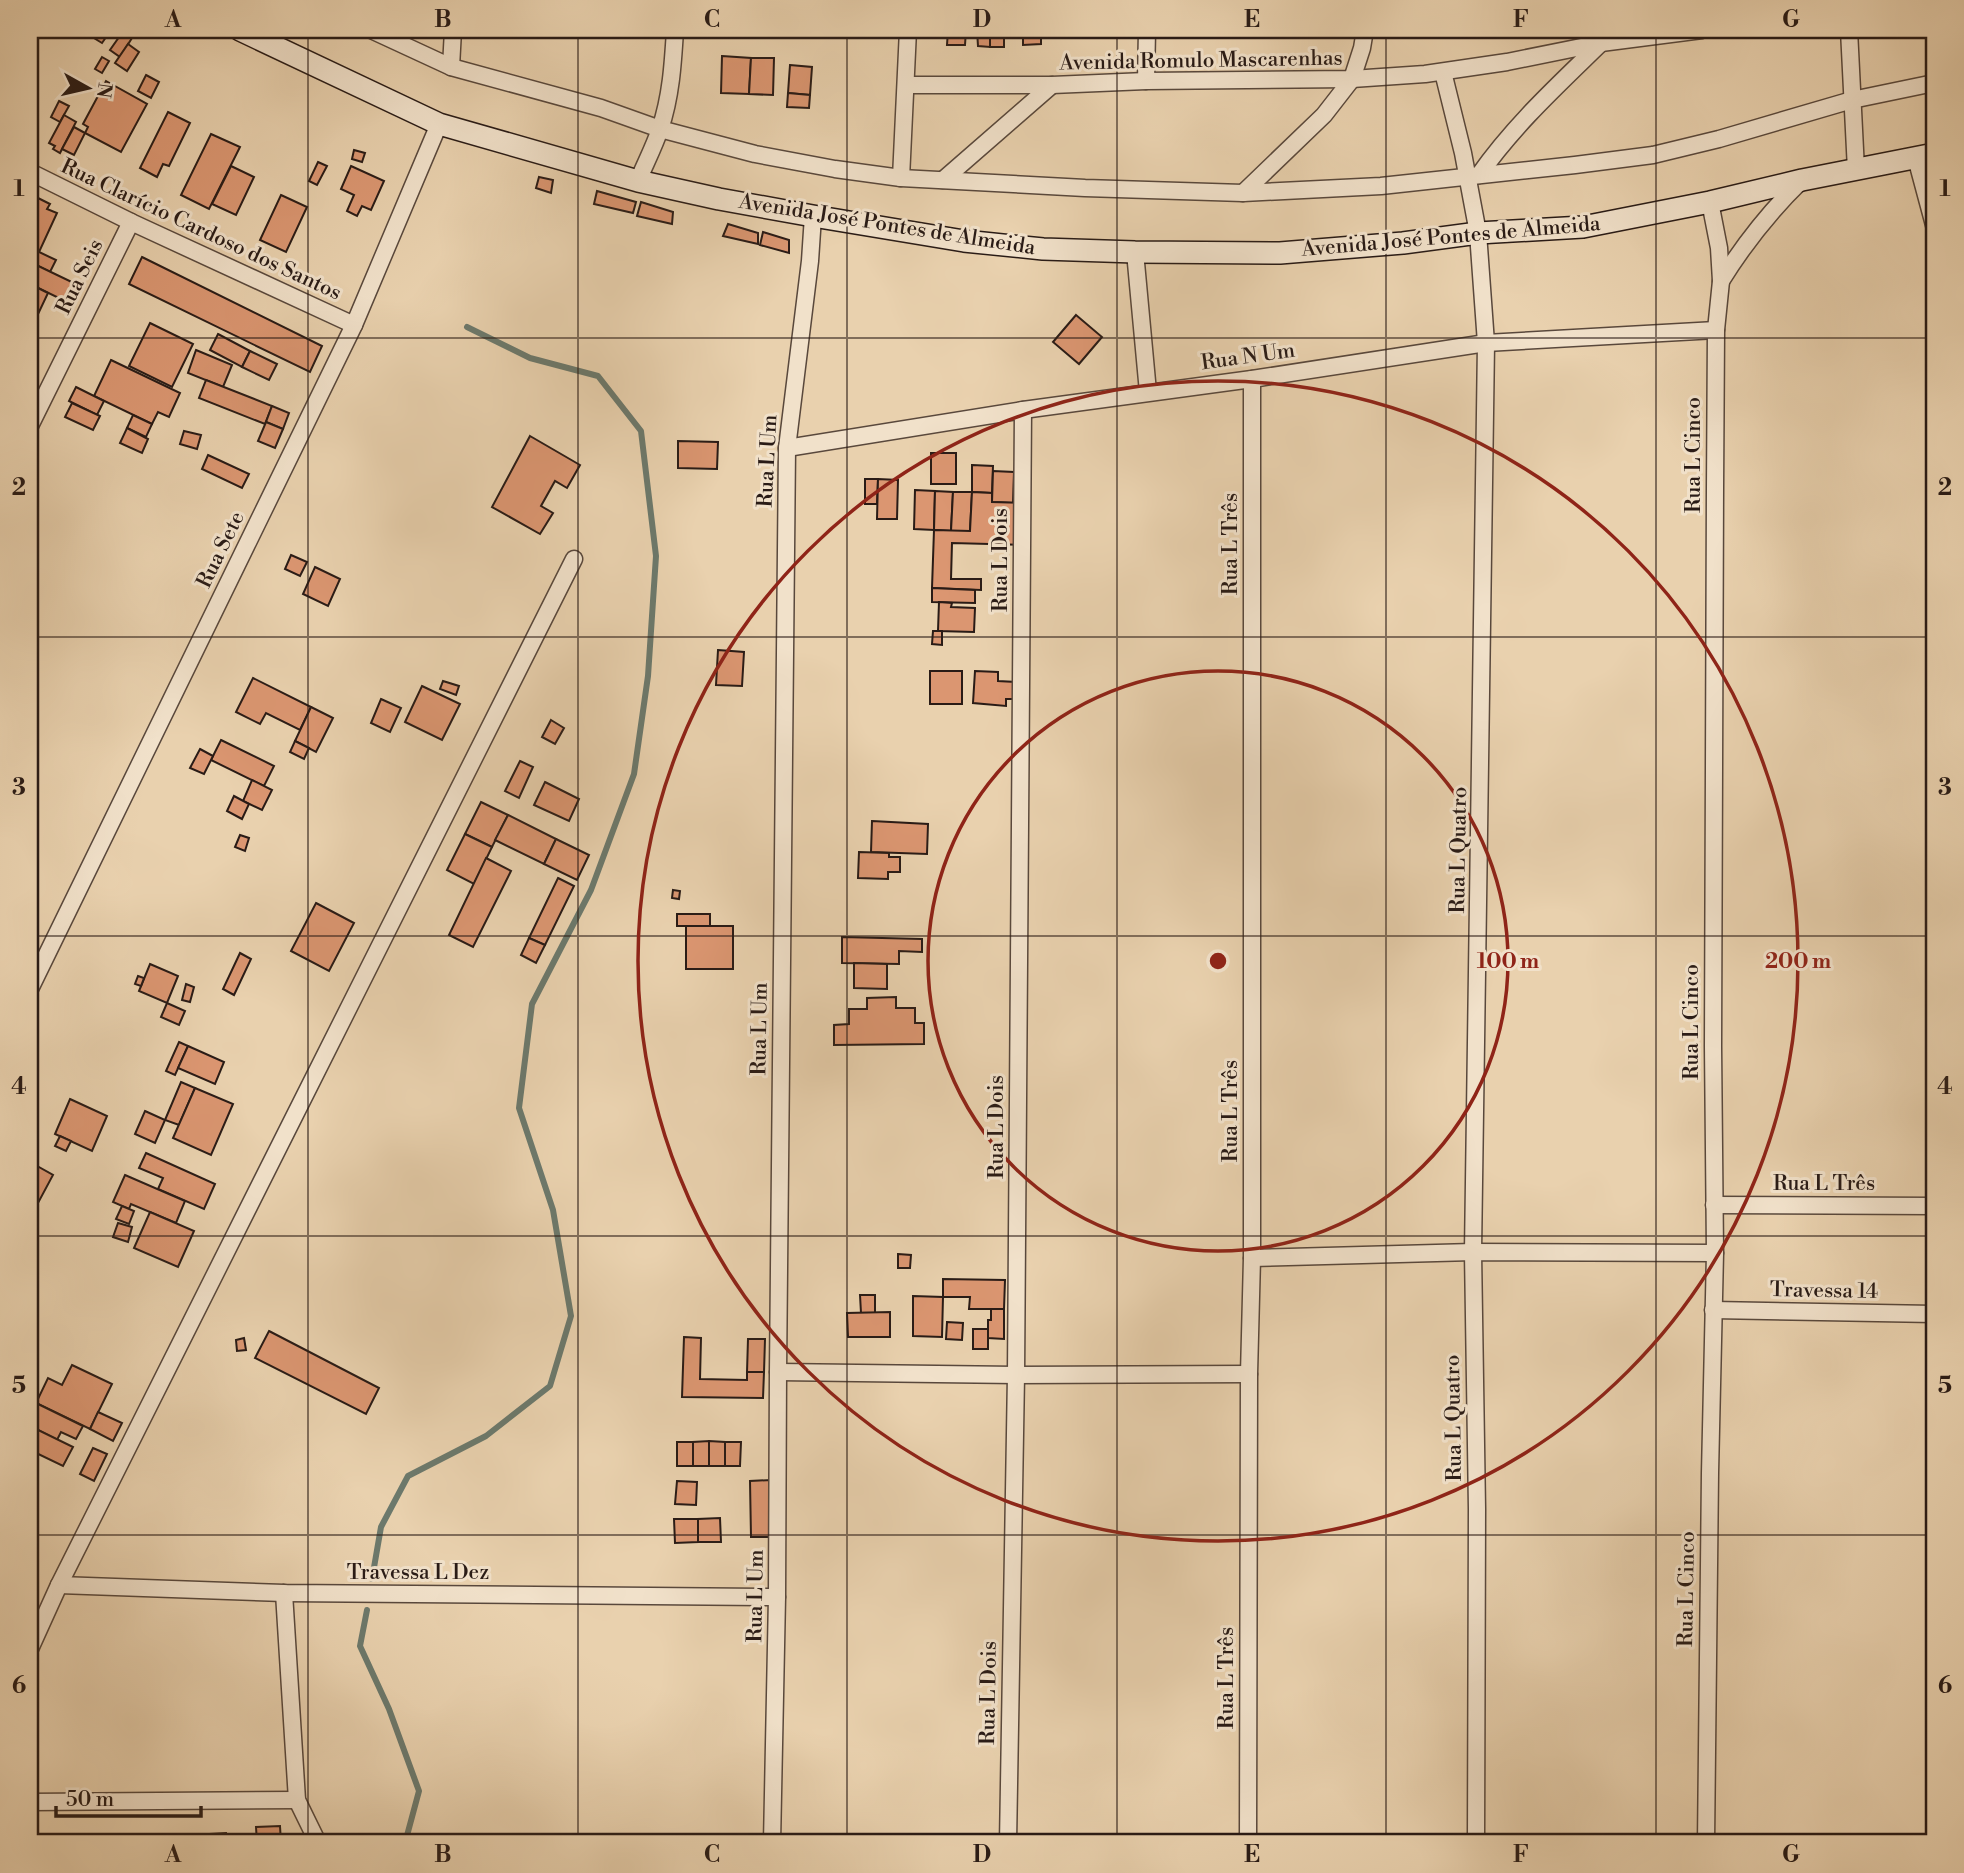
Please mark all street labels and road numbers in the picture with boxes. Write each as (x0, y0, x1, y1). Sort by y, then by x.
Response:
street label: Avenida Romulo Mascarenhas (1058, 46, 1343, 76)
street label: Rua Clarício Cardoso dos Santos (57, 153, 345, 307)
street label: Avenida José Pontes de Almeida (736, 189, 1038, 261)
street label: Avenida José Pontes de Almeida (1299, 211, 1602, 263)
street label: Rua Seis (51, 235, 109, 319)
street label: Rua N Um (1199, 338, 1297, 376)
street label: Rua L Cinco (1681, 397, 1707, 513)
street label: Rua L Um (753, 414, 783, 508)
street label: Rua L Três (1218, 493, 1244, 595)
street label: Rua Sete (191, 507, 251, 593)
street label: Rua L Dois (988, 508, 1014, 612)
street label: Rua L Quatro (1445, 786, 1473, 914)
street label: Rua L Cinco (1679, 964, 1705, 1080)
street label: Rua L Um (746, 982, 774, 1076)
street label: Rua L Três (1218, 1060, 1244, 1162)
street label: Rua L Dois (984, 1075, 1010, 1179)
street label: Rua L Três (1773, 1171, 1875, 1197)
street label: Travessa 14 (1770, 1277, 1878, 1305)
street label: Rua L Quatro (1440, 1354, 1468, 1482)
street label: Rua L Cinco (1673, 1531, 1701, 1647)
street label: Rua L Um (742, 1549, 770, 1643)
street label: Travessa L Dez (347, 1560, 489, 1586)
street label: Rua L Três (1214, 1627, 1240, 1729)
street label: Rua L Dois (975, 1641, 1003, 1745)

